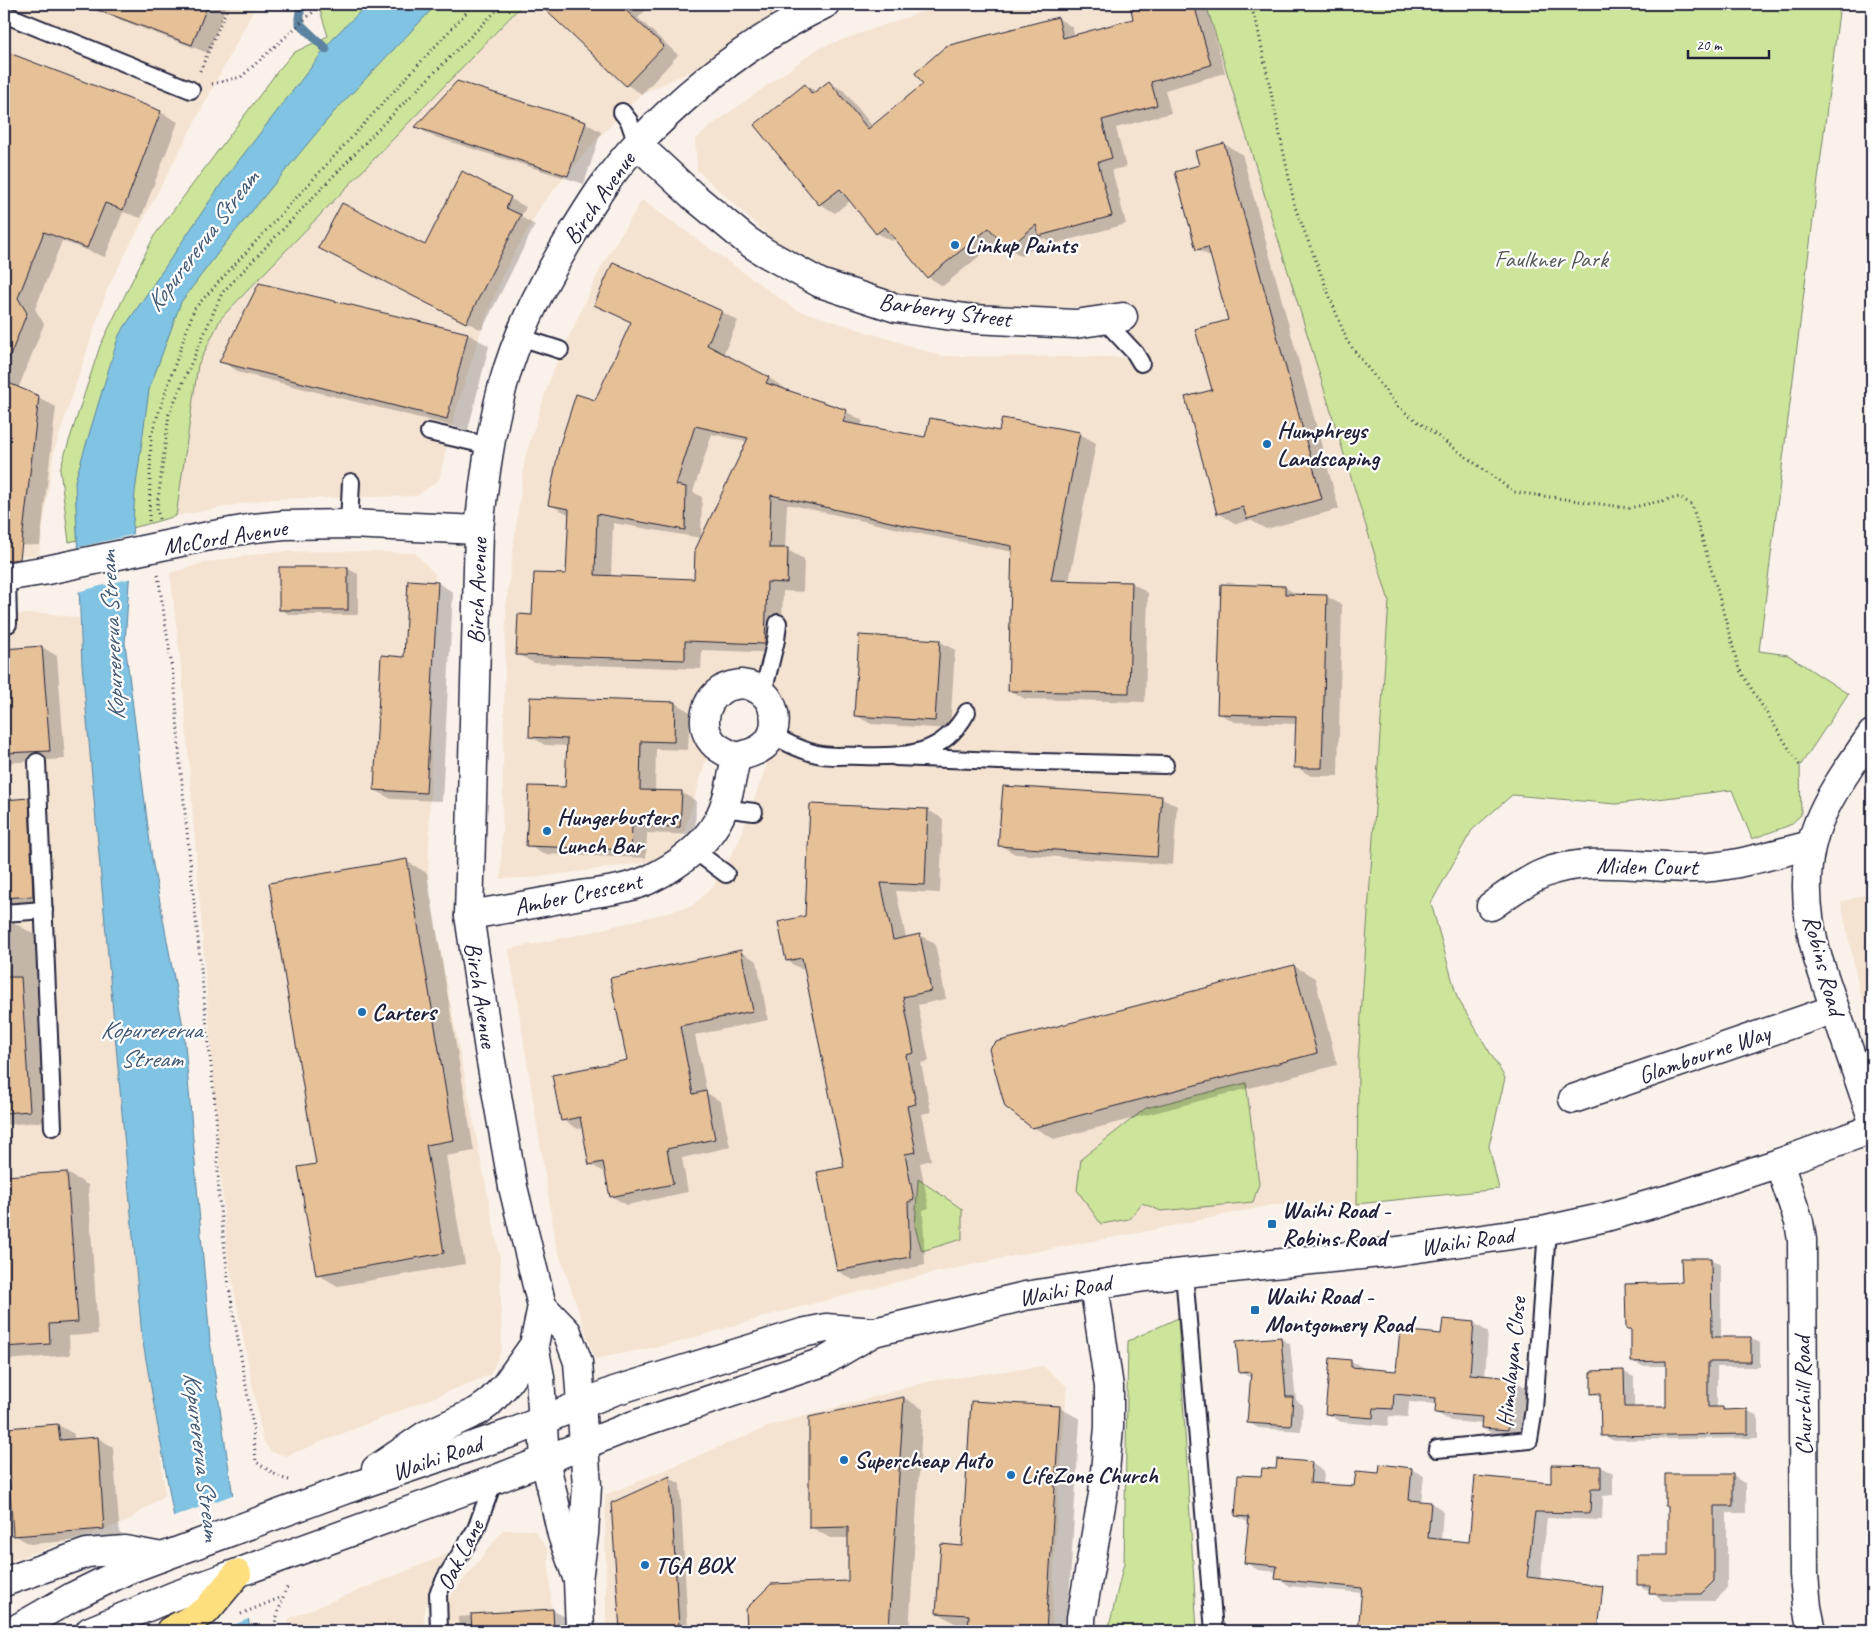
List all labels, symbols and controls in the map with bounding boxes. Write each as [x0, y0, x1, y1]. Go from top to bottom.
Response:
scale bar [1688, 28, 1770, 60]
text: 20 m [1696, 36, 1723, 55]
street label: Birch Avenue [556, 144, 643, 250]
water label: Kopurererua Stream [138, 161, 267, 318]
place label: Linkup Paints [965, 230, 1079, 260]
marker: Linkup Paints [949, 239, 961, 251]
park label: Faulkner Park [1494, 244, 1610, 274]
street label: Barberry Street [877, 286, 1015, 334]
place label: Humphreys Landscaping [1277, 415, 1381, 473]
marker: Humphreys Landscaping [1261, 438, 1273, 450]
street label: McCord Avenue [161, 512, 291, 562]
street label: Birch Avenue [460, 535, 494, 645]
water label: Kopurererua Stream [91, 548, 132, 721]
place label: Hungerbusters Lunch Bar [557, 802, 680, 860]
marker: Hungerbusters Lunch Bar [541, 825, 553, 837]
street label: Miden Court [1596, 850, 1700, 882]
street label: Amber Crescent [511, 865, 647, 922]
street label: Robins Road [1796, 912, 1853, 1022]
street label: Birch Avenue [458, 940, 504, 1052]
place label: Carters [372, 997, 438, 1027]
marker: Carters [356, 1006, 368, 1018]
water label: Kopurererua Stream [100, 1014, 204, 1075]
street label: Glambourne Way [1634, 1017, 1775, 1090]
place label: Waihi Road - Robins Road [1282, 1195, 1391, 1253]
marker: Waihi Road - Robins Road [1266, 1218, 1278, 1230]
street label: Waihi Road [1419, 1219, 1519, 1262]
street label: Waihi Road [1017, 1267, 1117, 1313]
place label: Waihi Road - Montgomery Road [1265, 1281, 1417, 1339]
street label: Himalayan Close [1489, 1293, 1533, 1428]
marker: Waihi Road - Montgomery Road [1249, 1304, 1261, 1316]
street label: Churchill Road [1787, 1332, 1819, 1456]
water label: Kopurererua Stream [176, 1370, 229, 1545]
street label: Waihi Road [388, 1427, 489, 1487]
place label: Supercheap Auto [854, 1445, 994, 1475]
marker: Supercheap Auto [838, 1454, 850, 1466]
place label: LifeZone Church [1021, 1460, 1159, 1490]
marker: LifeZone Church [1005, 1469, 1017, 1481]
street label: Oak Lane [430, 1513, 491, 1595]
place label: TGA BOX [655, 1550, 737, 1580]
marker: TGA BOX [639, 1559, 651, 1571]

